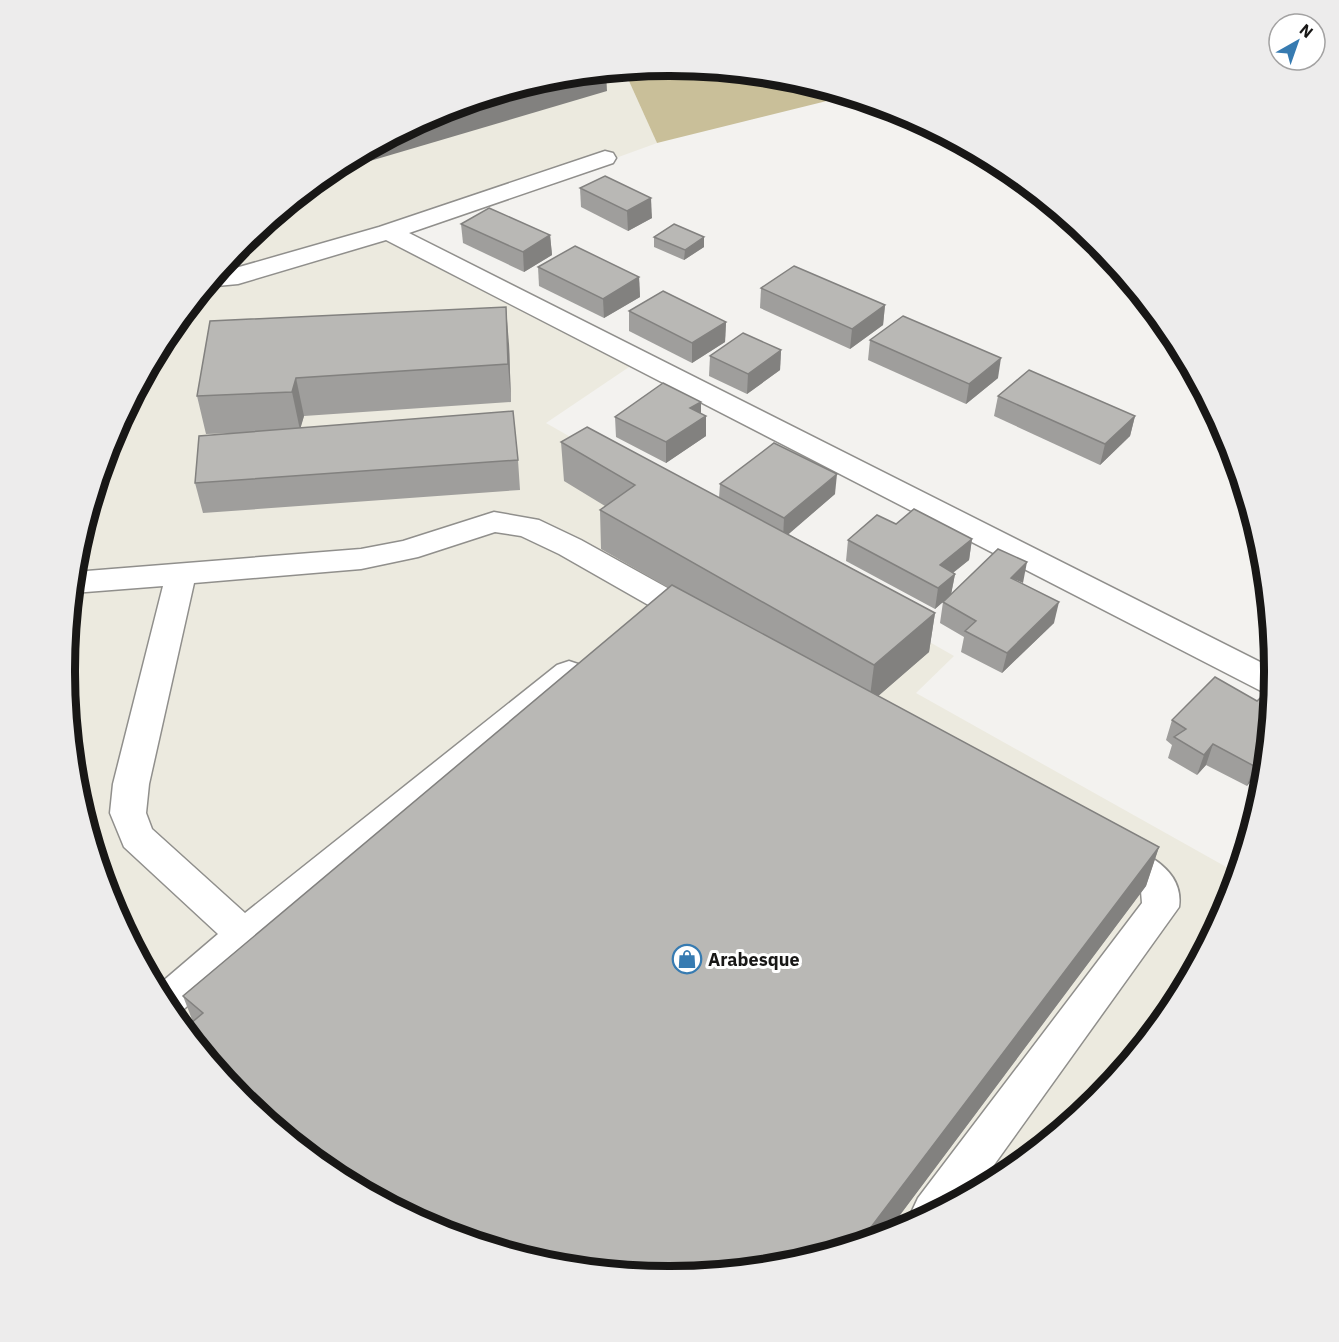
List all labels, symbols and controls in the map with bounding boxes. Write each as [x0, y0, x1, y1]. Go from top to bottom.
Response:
north arrow [1267, 12, 1327, 72]
text: N [1296, 19, 1318, 42]
shop icon: Arabesque [671, 943, 703, 975]
place label: Arabesque [708, 948, 800, 971]

